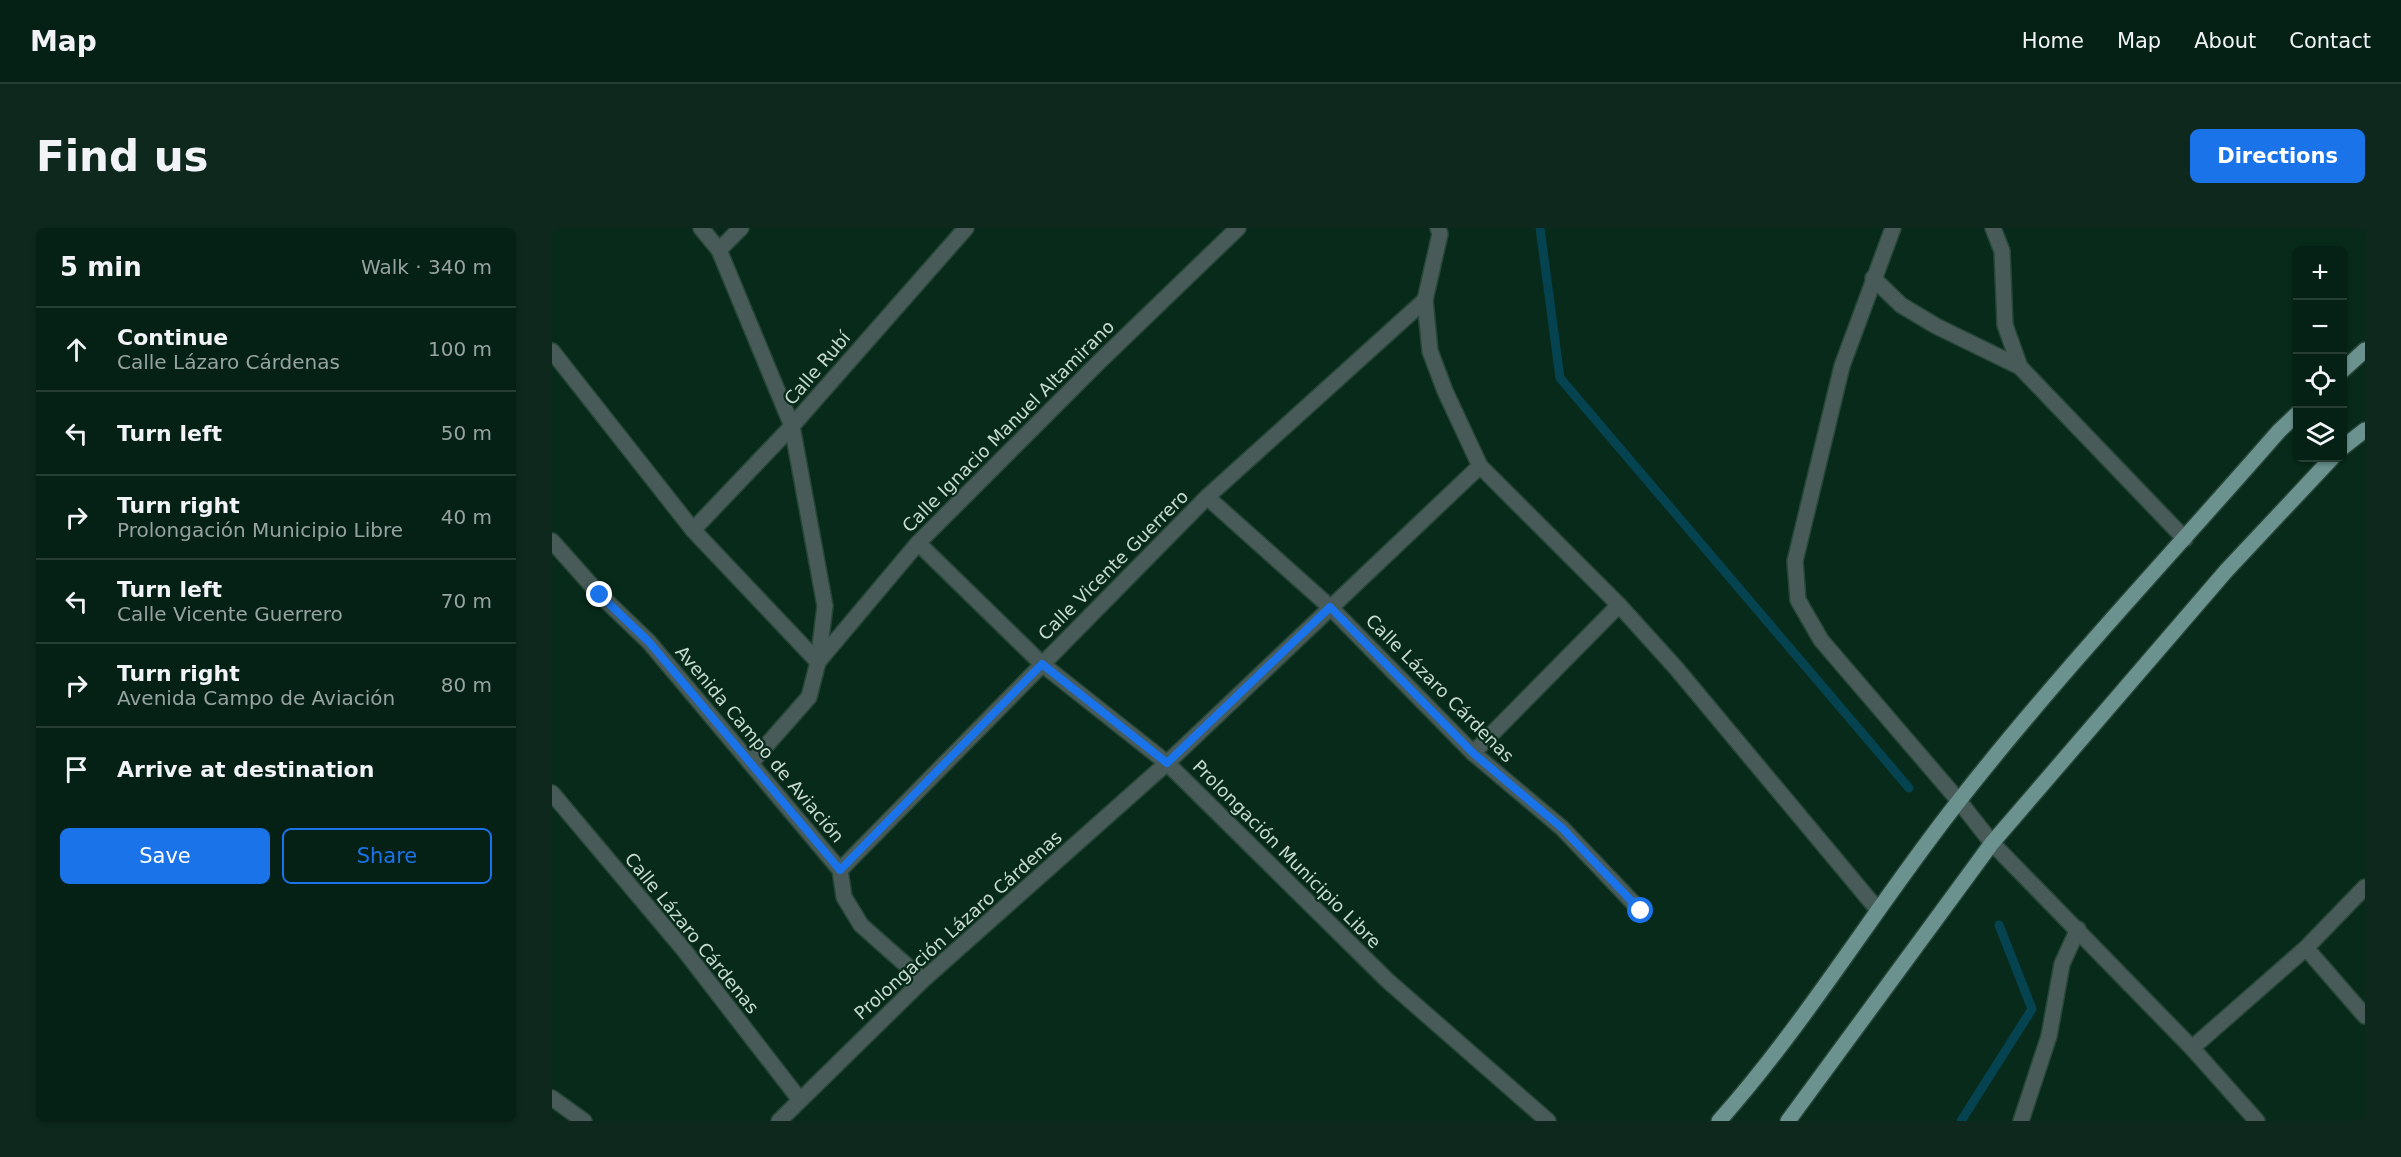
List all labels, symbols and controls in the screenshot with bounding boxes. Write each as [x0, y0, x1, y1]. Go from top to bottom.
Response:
text: Map [30, 25, 97, 58]
text: Home [2022, 29, 2084, 53]
text: Map [2117, 29, 2161, 53]
text: About [2194, 29, 2256, 53]
text: Contact [2289, 29, 2371, 53]
button: Directions [2190, 129, 2365, 183]
text: Find us [36, 132, 209, 181]
map controls [2293, 246, 2347, 462]
button: + [2293, 246, 2347, 300]
text: 5 min [60, 252, 142, 282]
text: Walk · 340 m [361, 255, 492, 279]
button: − [2293, 300, 2347, 354]
street label: Calle Ignacio Manuel Altamirano [898, 316, 1118, 536]
text: Continue [117, 325, 228, 350]
street label: Calle Rubí [780, 326, 855, 409]
icon: ahead [60, 333, 93, 366]
text: 100 m [428, 337, 492, 361]
text: Calle Lázaro Cárdenas [117, 350, 340, 374]
button: locate [2293, 354, 2347, 408]
button: layers [2293, 408, 2347, 462]
icon: left [60, 417, 93, 450]
text: Turn left [117, 421, 222, 446]
text: 50 m [441, 421, 492, 445]
street label: Calle Vicente Guerrero [1034, 486, 1192, 644]
text: Turn right [117, 493, 240, 518]
icon: right [60, 501, 93, 534]
text: 40 m [441, 505, 492, 529]
text: Prolongación Municipio Libre [117, 518, 403, 542]
text: Turn left [117, 577, 222, 602]
route end [586, 581, 612, 607]
icon: left [60, 585, 93, 618]
text: 70 m [441, 589, 492, 613]
text: Calle Vicente Guerrero [117, 602, 343, 626]
street label: Calle Lázaro Cárdenas [1362, 610, 1518, 766]
street label: Avenida Campo de Aviación [671, 641, 849, 847]
text: Turn right [117, 661, 240, 686]
icon: right [60, 669, 93, 702]
text: 80 m [441, 673, 492, 697]
text: Avenida Campo de Aviación [117, 686, 395, 710]
icon: arrive [60, 753, 93, 786]
street label: Prolongación Municipio Libre [1189, 756, 1385, 952]
text: Arrive at destination [117, 757, 374, 782]
street label: Prolongación Lázaro Cárdenas [850, 826, 1066, 1024]
button: Save [60, 828, 270, 884]
button: Share [282, 828, 492, 884]
street label: Calle Lázaro Cárdenas [621, 848, 763, 1018]
route start [1627, 897, 1653, 923]

